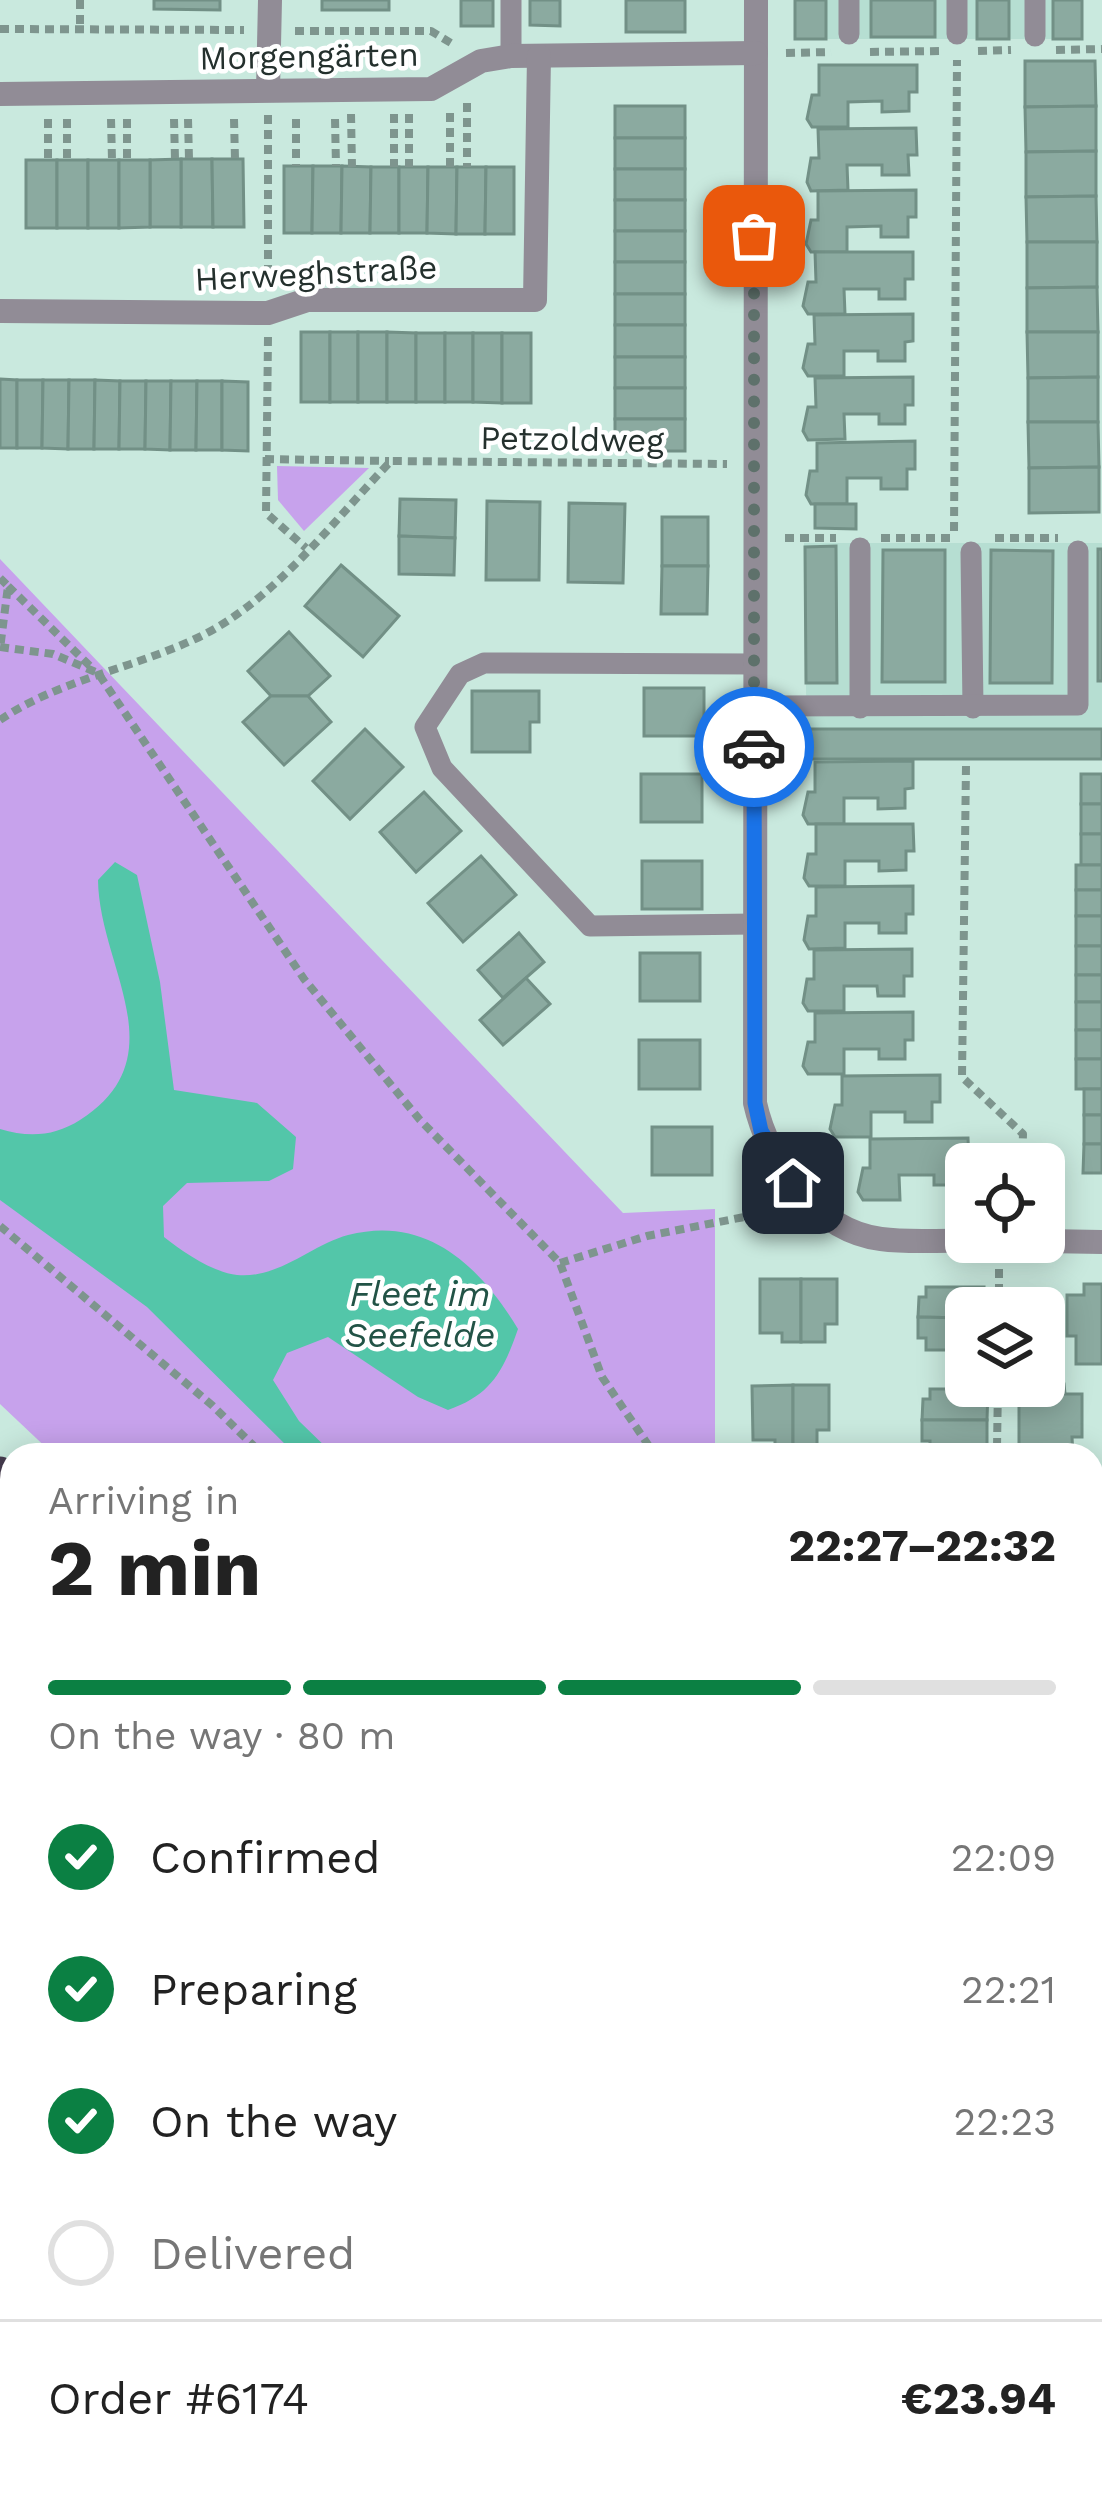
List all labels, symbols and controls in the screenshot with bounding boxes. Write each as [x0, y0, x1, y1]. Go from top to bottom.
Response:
street label: Morgengärten [199, 35, 419, 77]
pin [703, 185, 805, 287]
icon: bag [721, 203, 787, 269]
street label: Herweghstraße [194, 247, 438, 299]
street label: Petzoldweg [480, 418, 665, 460]
courier [694, 687, 814, 807]
icon: car [721, 714, 787, 780]
pin [742, 1132, 844, 1234]
map controls [945, 1143, 1065, 1407]
button: locate [945, 1143, 1065, 1263]
icon: home [760, 1150, 826, 1216]
water label: Fleet im Seefelde [344, 1273, 496, 1356]
button: layers [945, 1287, 1065, 1407]
text: Arriving in [48, 1478, 239, 1523]
text: 22:27–22:32 [788, 1519, 1056, 1572]
text: 2 min [48, 1522, 261, 1614]
text: On the way · 80 m [48, 1713, 396, 1758]
icon: check [48, 1824, 114, 1890]
text: Confirmed [150, 1831, 381, 1884]
text: 22:09 [951, 1835, 1056, 1880]
icon: check [48, 1956, 114, 2022]
text: Preparing [150, 1963, 357, 2016]
text: 22:21 [961, 1967, 1056, 2012]
icon: check [48, 2088, 114, 2154]
text: On the way [150, 2095, 397, 2148]
text: 22:23 [954, 2099, 1056, 2144]
text: Delivered [150, 2227, 355, 2280]
text: Order #6174 [48, 2372, 309, 2425]
text: €23.94 [901, 2372, 1056, 2425]

